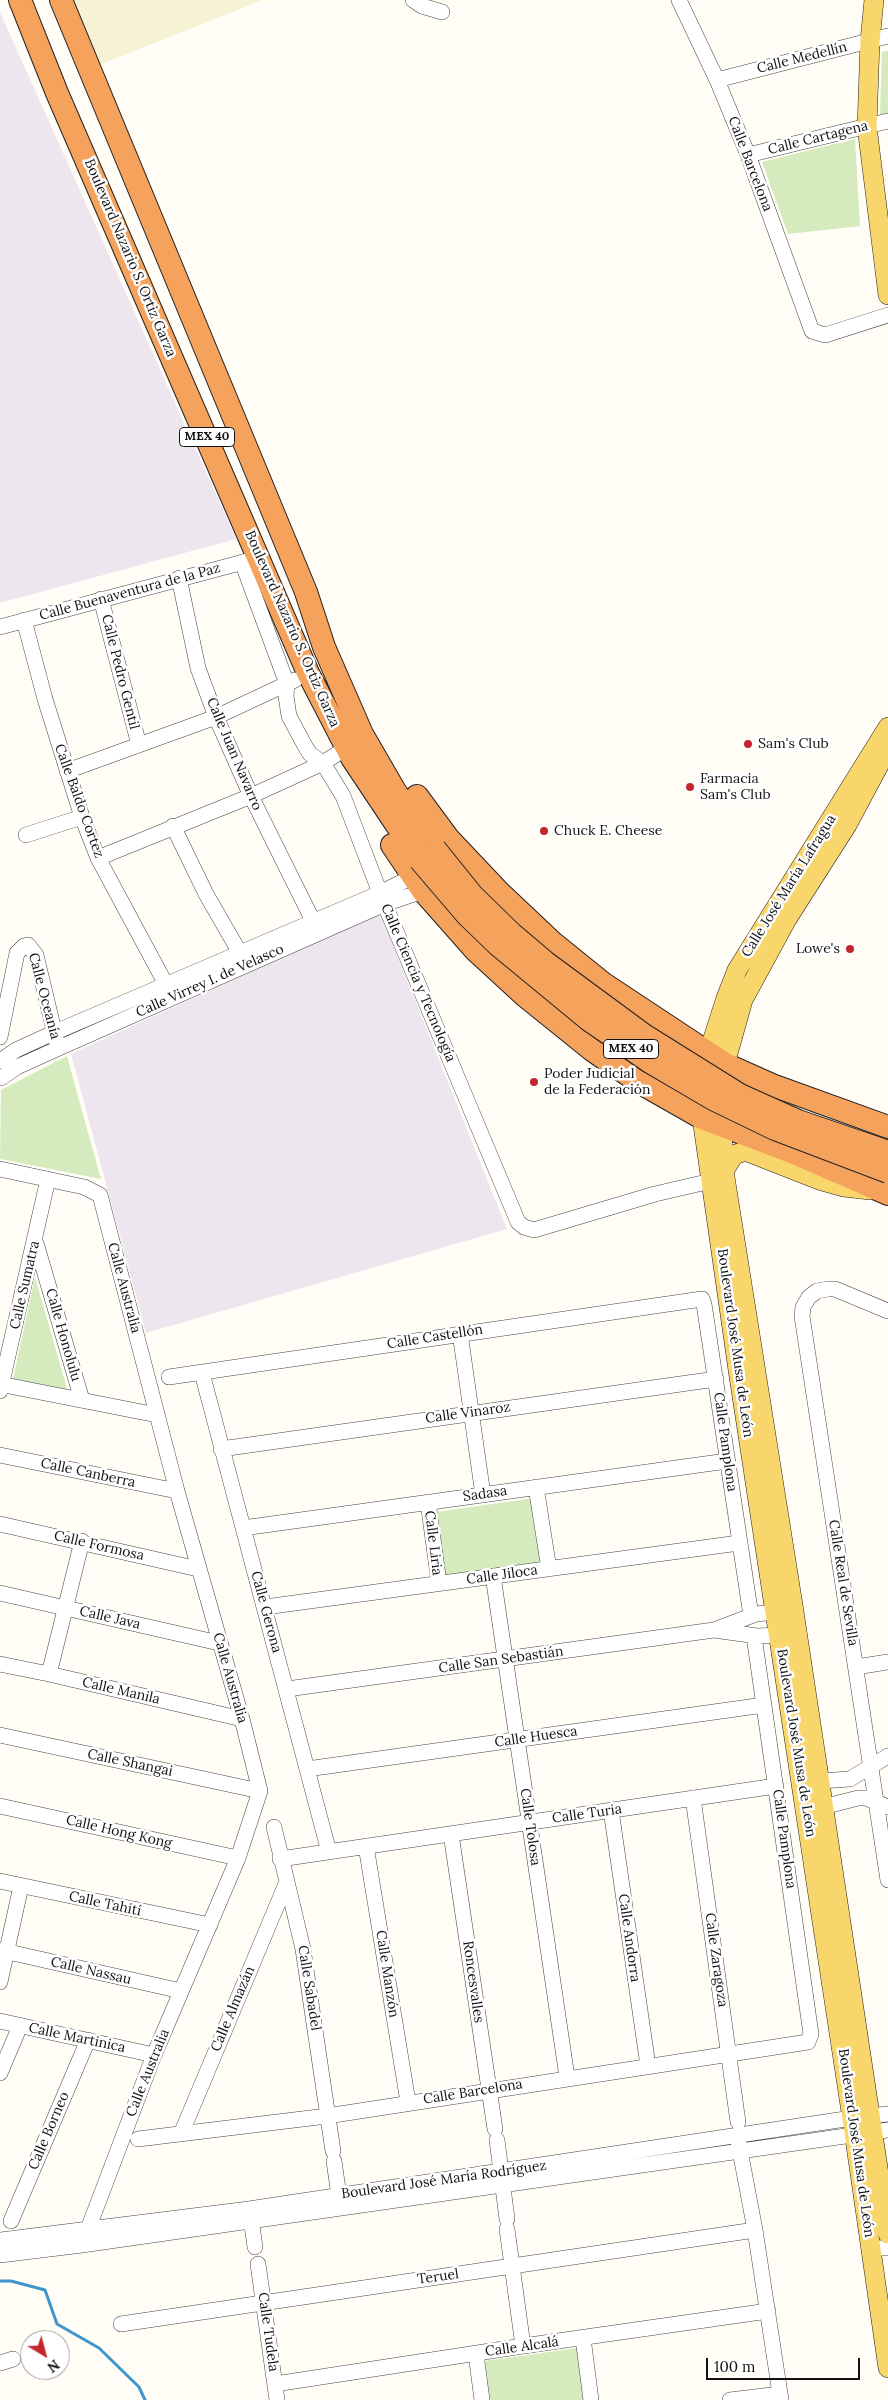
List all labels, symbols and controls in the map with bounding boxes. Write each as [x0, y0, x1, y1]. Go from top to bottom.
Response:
street label: Calle Medellín [755, 39, 849, 77]
street label: Calle Barcelona [724, 114, 776, 214]
street label: Calle Cartagena [766, 117, 870, 159]
street label: Boulevard Nazario S. Ortiz Garza [81, 156, 179, 360]
road number: MEX 40 [180, 428, 234, 447]
street label: Boulevard Nazario S. Ortiz Garza [241, 528, 343, 730]
street label: Calle Buenaventura de la Paz [38, 560, 222, 624]
street label: Calle Pedro Gentil [98, 613, 142, 731]
street label: Calle Juan Navarro [203, 695, 265, 813]
place label: Sam's Club [758, 736, 829, 752]
marker: Sam's Club [742, 738, 754, 750]
street label: Calle Baldo Cortez [51, 742, 107, 860]
place label: Farmacia Sam's Club [700, 771, 771, 804]
marker: Farmacia Sam's Club [684, 781, 696, 793]
street label: Calle José María Lafragua [738, 812, 840, 960]
place label: Chuck E. Cheese [554, 823, 662, 839]
marker: Chuck E. Cheese [538, 825, 550, 837]
street label: Calle Ciencia y Tecnología [377, 901, 459, 1065]
street label: Calle Virrey I. de Velasco [133, 941, 287, 1021]
place label: Lowe's [796, 941, 840, 957]
marker: Lowe's [844, 943, 856, 955]
street label: Calle Oceanía [24, 951, 64, 1041]
road number: MEX 40 [604, 1040, 658, 1058]
place label: Poder Judicial de la Federación [544, 1066, 651, 1098]
marker: Poder Judicial de la Federación [528, 1076, 540, 1088]
street label: Calle Sumatra [7, 1239, 43, 1331]
street label: Calle Australia [104, 1241, 144, 1335]
street label: Boulevard José Musa de León [713, 1248, 757, 1438]
street label: Calle Honolulu [42, 1287, 84, 1383]
street label: Calle Castellón [386, 1321, 484, 1353]
street label: Calle Pamplona [710, 1391, 740, 1493]
street label: Calle Vinaroz [424, 1399, 512, 1427]
street label: Calle Canberra [39, 1455, 137, 1491]
street label: Sadasa [462, 1483, 508, 1505]
street label: Calle Liria [421, 1510, 445, 1576]
street label: Calle Real de Sevilla [825, 1519, 861, 1647]
street label: Calle Formosa [52, 1527, 146, 1565]
street label: Calle Jiloca [465, 1562, 539, 1588]
street label: Calle Gerona [247, 1569, 285, 1655]
street label: Calle Java [78, 1603, 142, 1633]
street label: Calle Australia [209, 1631, 251, 1725]
street label: Calle San Sebastián [438, 1643, 564, 1677]
street label: Boulevard José Musa de León [773, 1648, 819, 1838]
street label: Calle Manila [80, 1674, 162, 1708]
street label: Calle Huesca [493, 1723, 579, 1751]
street label: Calle Shangai [86, 1746, 174, 1780]
street label: Calle Tolosa [516, 1787, 544, 1867]
street label: Calle Pamplona [769, 1788, 799, 1890]
street label: Calle Turia [551, 1801, 623, 1827]
street label: Calle Hong Kong [64, 1812, 174, 1852]
street label: Calle Tahití [67, 1888, 143, 1920]
street label: Calle Andorra [614, 1893, 644, 1983]
street label: Calle Zaragoza [701, 1912, 731, 2008]
street label: Calle Manzón [372, 1929, 402, 2019]
street label: Roncesvalles [459, 1940, 487, 2024]
street label: Calle Sabadel [294, 1944, 324, 2032]
street label: Calle Nassau [49, 1954, 133, 1988]
street label: Calle Almazán [207, 1964, 259, 2054]
street label: Calle Martinica [27, 2020, 127, 2056]
street label: Calle Australia [123, 2027, 173, 2119]
street label: Boulevard José Musa de León [834, 2048, 878, 2238]
street label: Calle Barcelona [422, 2076, 524, 2108]
street label: Calle Borneo [25, 2089, 73, 2173]
street label: Boulevard José María Rodríguez [340, 2157, 548, 2203]
street label: Teruel [416, 2266, 460, 2288]
street label: Calle Tudela [254, 2291, 282, 2373]
north arrow [20, 2330, 70, 2380]
street label: Calle Alcalá [484, 2334, 560, 2360]
scale bar [708, 2348, 862, 2380]
text: N [44, 2356, 63, 2377]
text: 100 m [714, 2357, 755, 2376]

